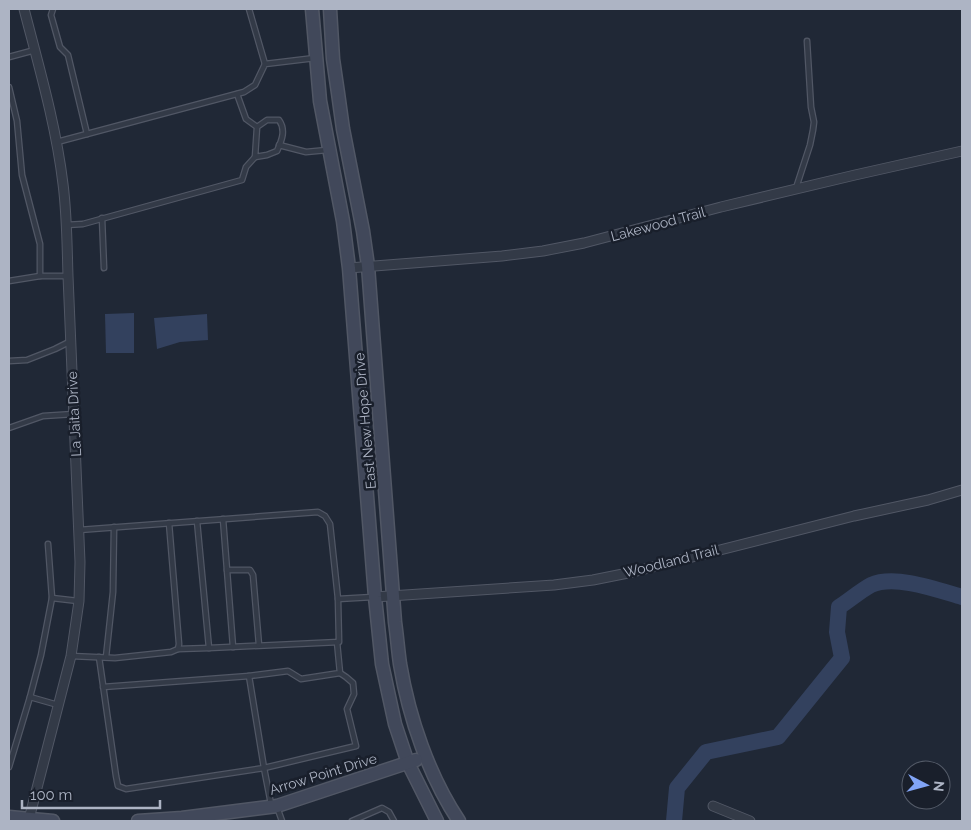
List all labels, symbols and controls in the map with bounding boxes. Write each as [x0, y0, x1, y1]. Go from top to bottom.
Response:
street label: Lakewood Trail [609, 204, 707, 244]
street label: East New Hope Drive [351, 352, 379, 490]
street label: La Jaita Drive [64, 371, 84, 457]
street label: Woodland Trail [622, 541, 720, 581]
street label: Arrow Point Drive [267, 750, 379, 798]
north arrow [901, 760, 951, 810]
scale bar [22, 778, 160, 810]
text: N [930, 780, 947, 793]
text: 100 m [30, 786, 72, 804]

